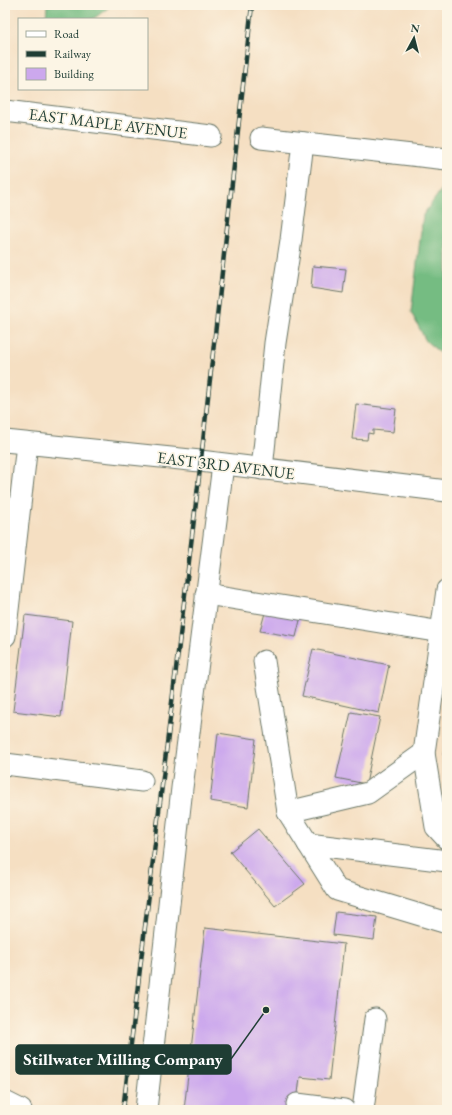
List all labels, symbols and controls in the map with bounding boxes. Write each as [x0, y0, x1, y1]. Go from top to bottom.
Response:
legend [18, 18, 148, 90]
north arrow [394, 18, 434, 58]
text: N [410, 21, 421, 36]
text: Road [54, 26, 80, 42]
text: Railway [54, 46, 92, 62]
text: Building [54, 66, 95, 82]
street label: EAST MAPLE AVENUE [28, 103, 188, 144]
street label: EAST 3RD AVENUE [156, 447, 296, 484]
callout: Stillwater Milling Company [16, 1045, 231, 1074]
text: Stillwater Milling Company [23, 1048, 224, 1070]

